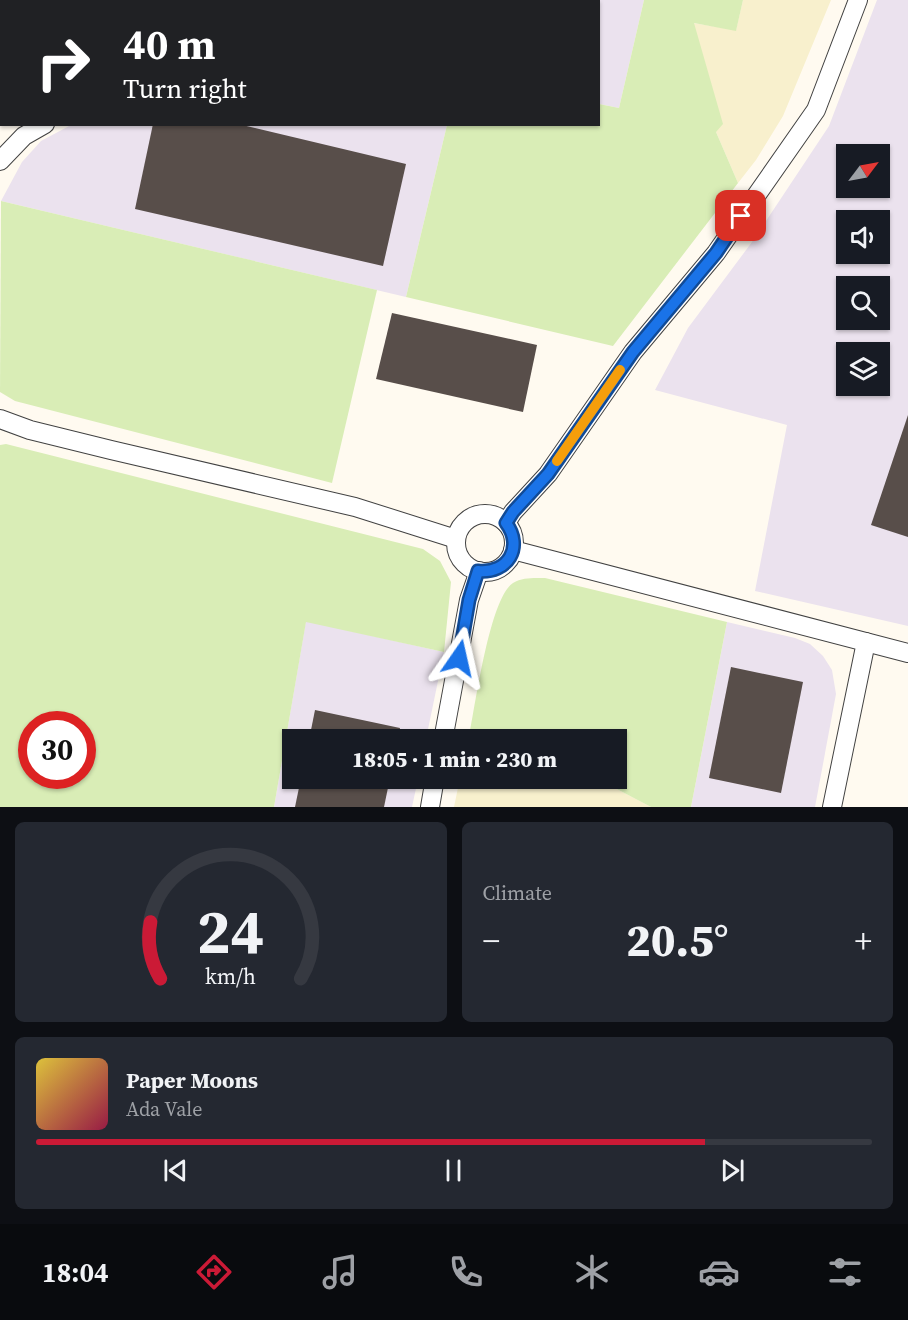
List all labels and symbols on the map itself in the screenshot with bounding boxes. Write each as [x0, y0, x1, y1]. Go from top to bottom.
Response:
north arrow [836, 144, 890, 198]
pin [715, 190, 766, 241]
position arrow [427, 626, 491, 690]
speed limit sign: 30 [18, 711, 96, 789]

